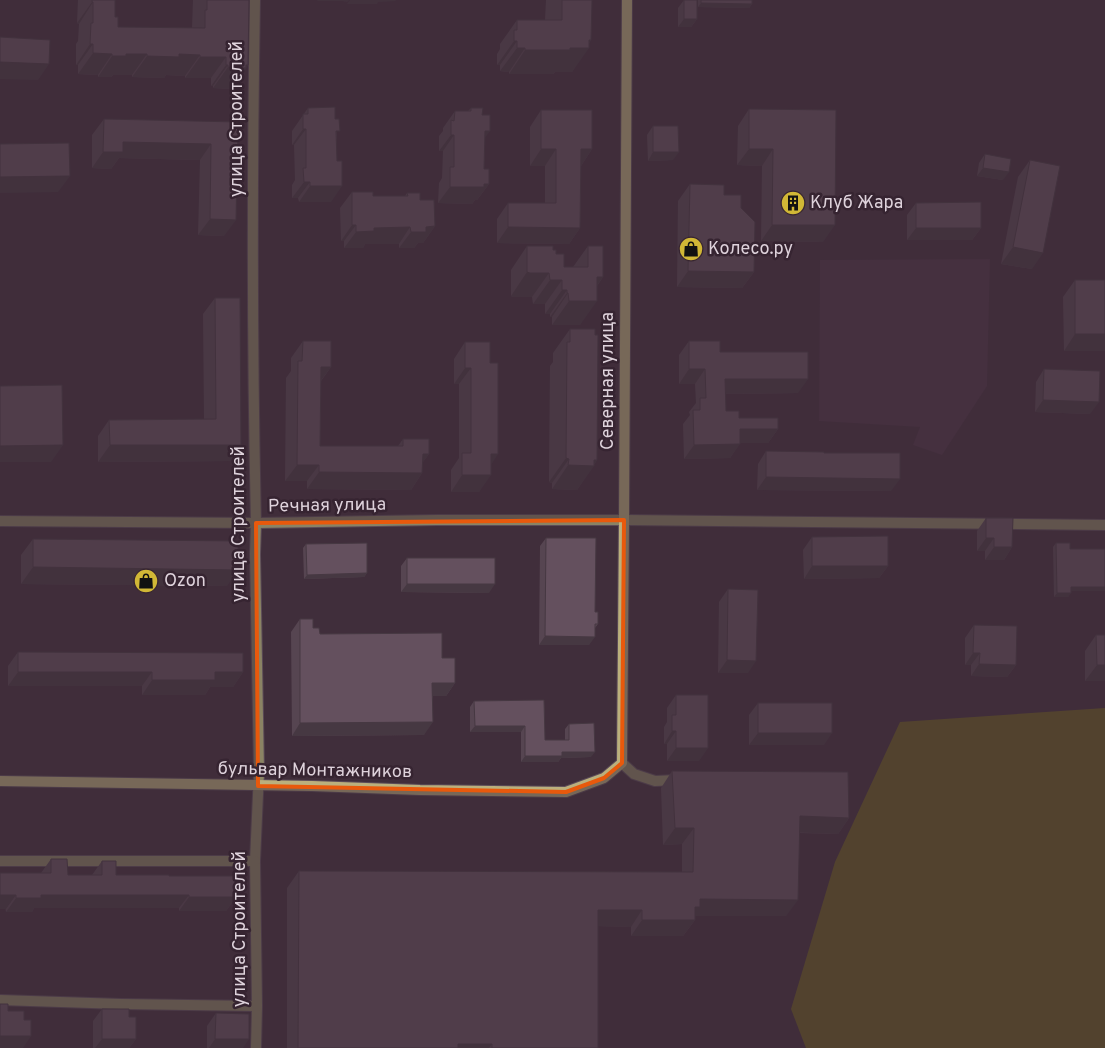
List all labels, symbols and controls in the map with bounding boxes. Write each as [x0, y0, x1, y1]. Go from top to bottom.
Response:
street label: улица Строителей [226, 41, 249, 197]
building icon: Клуб Жара [780, 190, 806, 216]
place label: Клуб Жара [810, 192, 903, 215]
shop icon: Колесо.ру [678, 236, 704, 262]
place label: Колесо.ру [708, 238, 793, 261]
street label: Северная улица [597, 312, 620, 450]
street label: улица Строителей [228, 446, 251, 602]
street label: Речная улица [268, 493, 386, 519]
shop icon: Ozon [133, 568, 159, 594]
place label: Ozon [164, 570, 206, 593]
street label: бульвар Монтажников [218, 758, 412, 784]
street label: улица Строителей [229, 851, 252, 1007]

